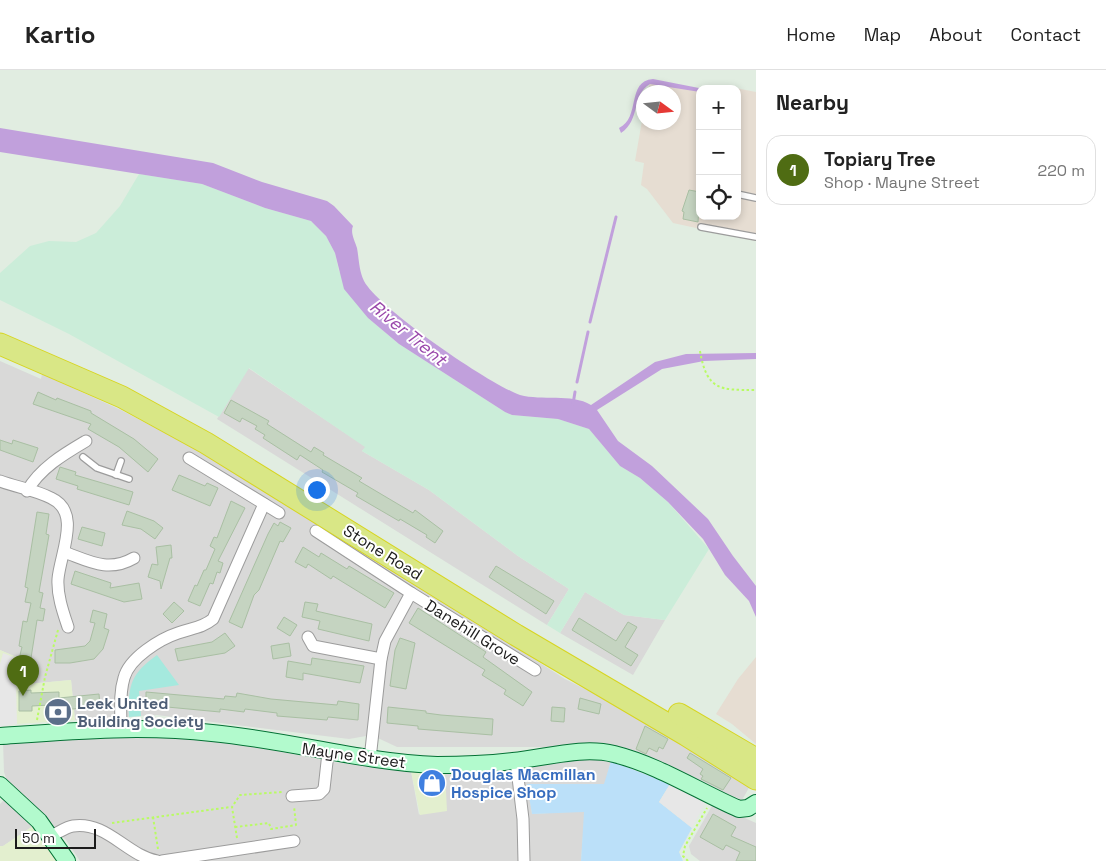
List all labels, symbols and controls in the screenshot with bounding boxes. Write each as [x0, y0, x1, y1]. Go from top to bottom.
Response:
text: Kartio [25, 19, 95, 50]
text: Home [787, 23, 836, 46]
text: Map [864, 23, 901, 46]
text: About [929, 23, 983, 46]
text: Contact [1011, 23, 1081, 46]
north arrow [636, 85, 681, 130]
map controls [696, 85, 741, 220]
button: + [696, 85, 741, 130]
text: Nearby [776, 89, 849, 116]
button: − [696, 130, 741, 175]
text: Topiary Tree [824, 147, 936, 172]
text: 1 [789, 160, 797, 181]
text: 220 m [1038, 160, 1085, 181]
text: Shop · Mayne Street [824, 172, 980, 193]
button: locate [696, 175, 741, 220]
water label: River Trent [365, 295, 453, 372]
your location [304, 477, 330, 503]
street label: Stone Road [339, 520, 426, 585]
street label: Danehill Grove [421, 595, 524, 670]
pin: 1 [7, 655, 39, 696]
place label: Leek United Building Society [77, 693, 204, 732]
bank icon: Leek United Building Society [43, 697, 73, 727]
street label: Mayne Street [301, 738, 407, 773]
place label: Douglas Macmillan Hospice Shop [451, 764, 596, 803]
shop icon: Douglas Macmillan Hospice Shop [417, 768, 447, 798]
scale bar [15, 826, 96, 849]
text: 50 m [22, 829, 55, 847]

